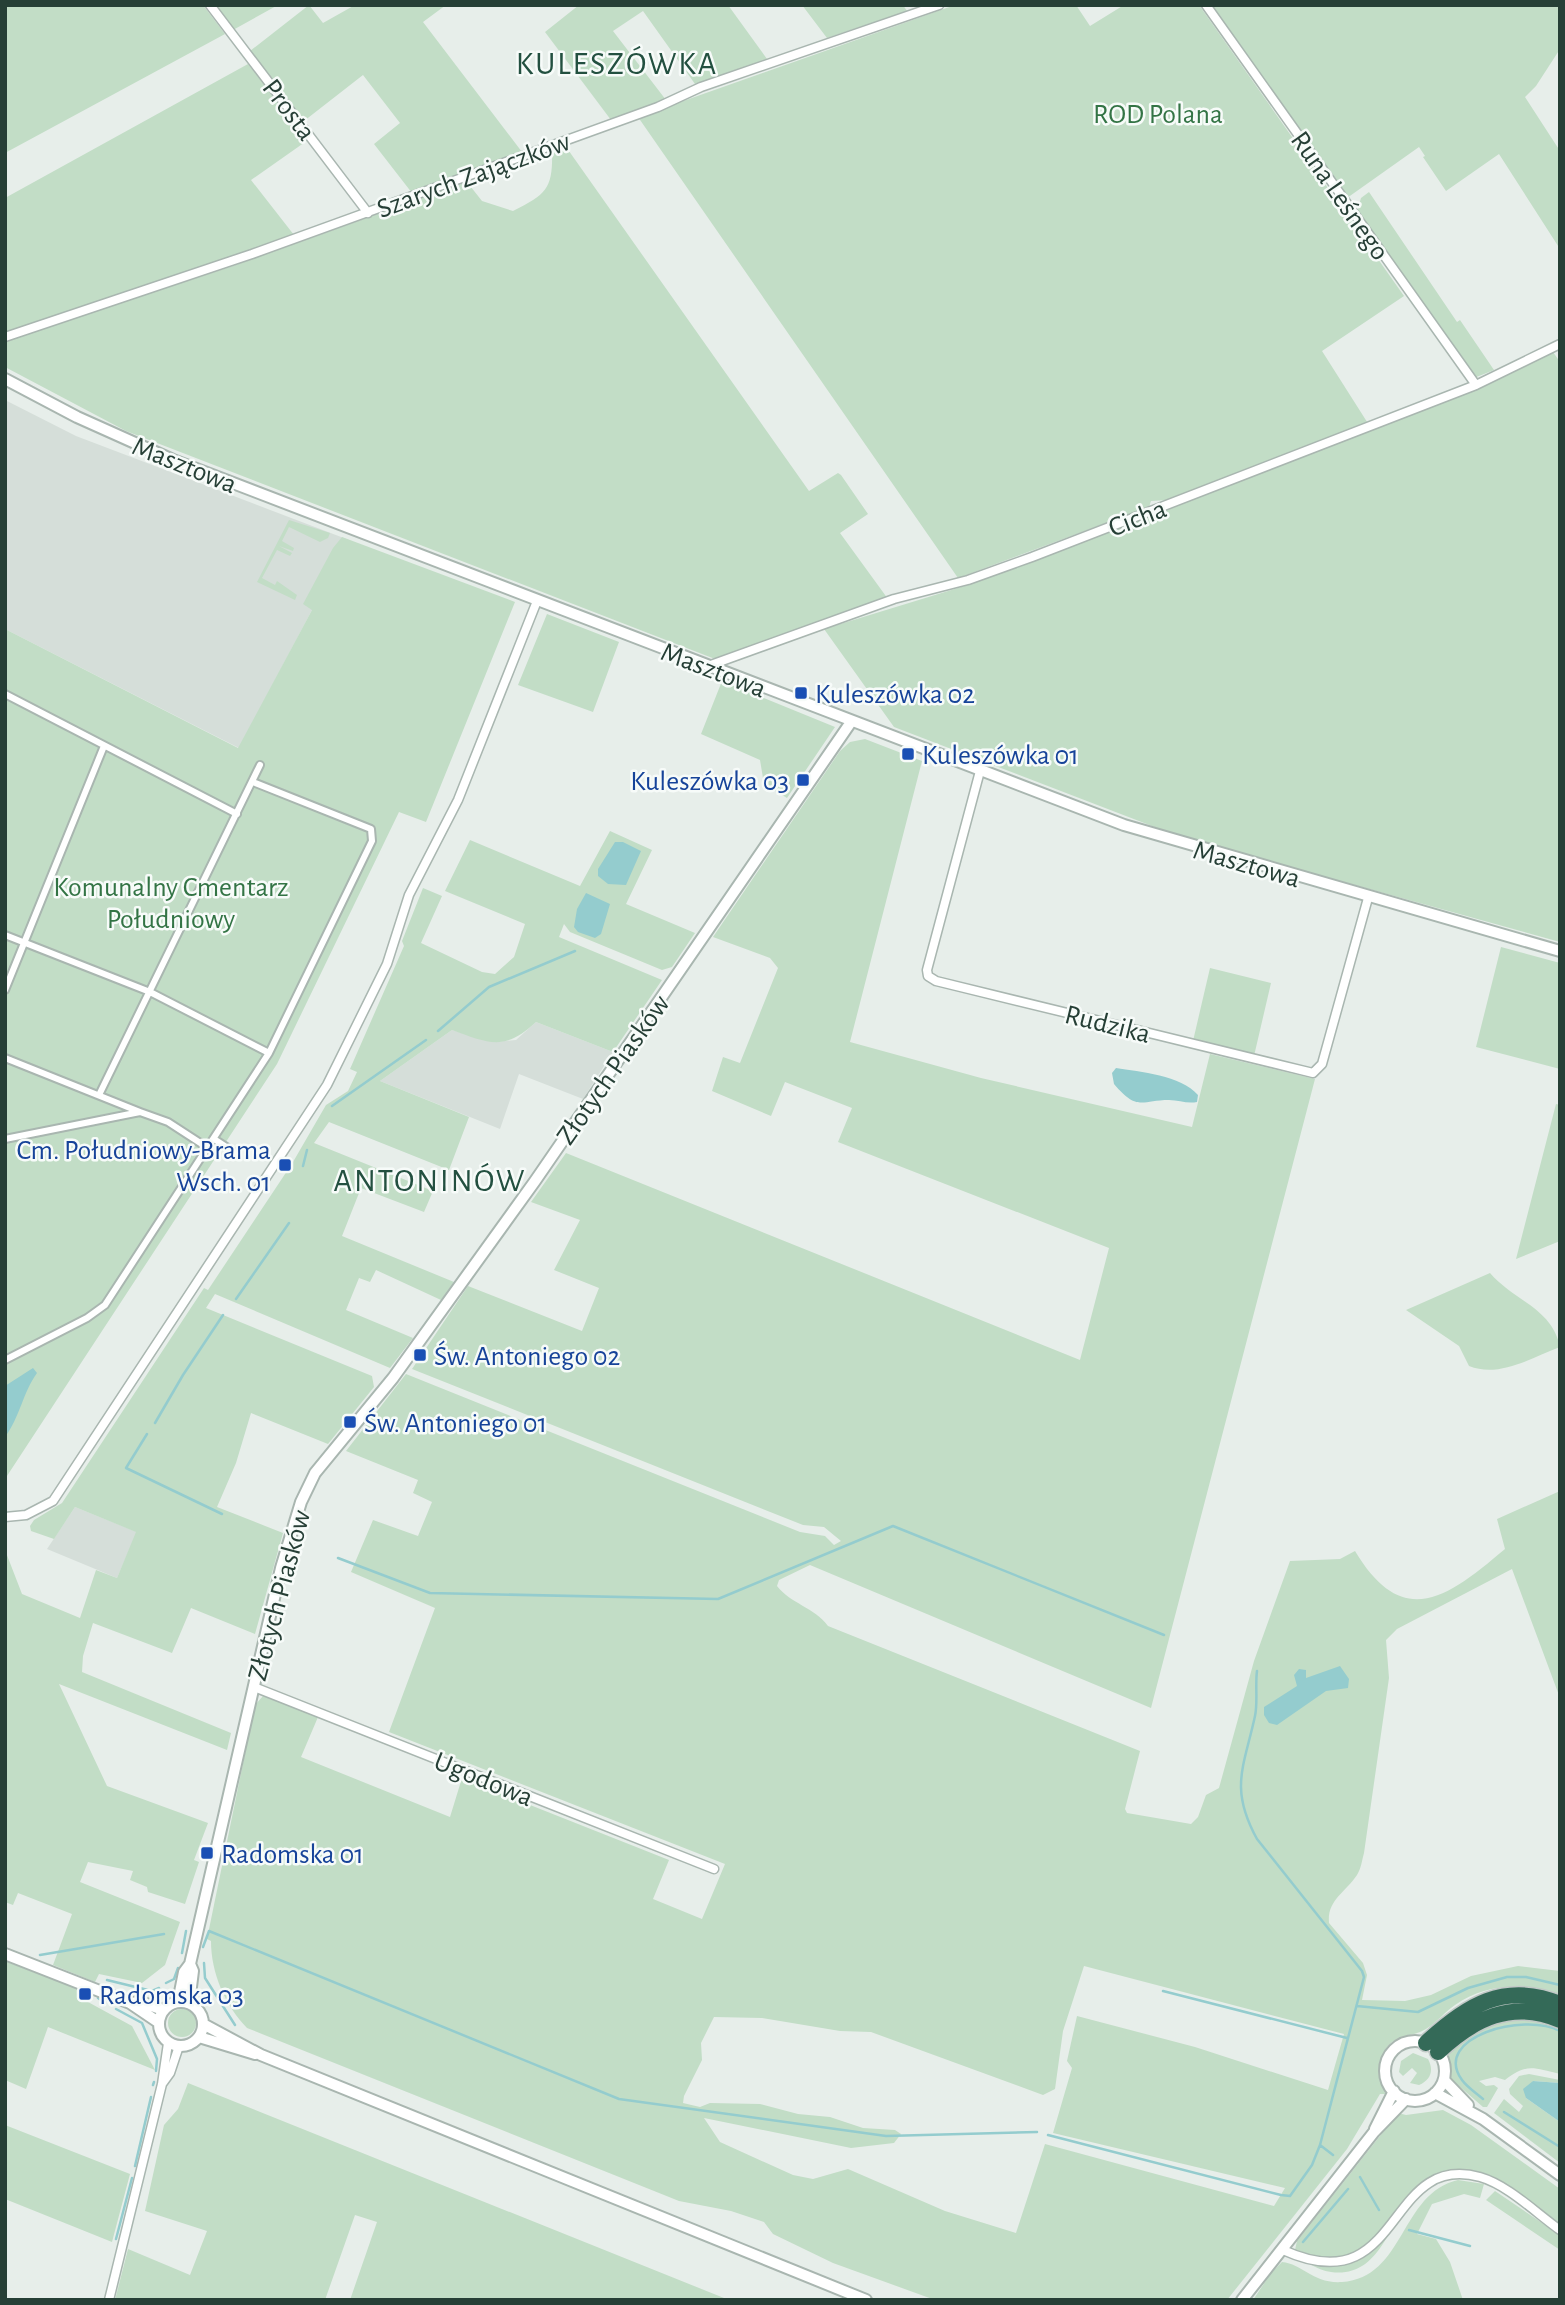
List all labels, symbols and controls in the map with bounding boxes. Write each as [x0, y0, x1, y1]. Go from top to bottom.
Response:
district label: KULESZÓWKA [516, 46, 718, 80]
street label: Prosta [256, 74, 320, 146]
park label: ROD Polana [1093, 101, 1223, 129]
street label: Runa Leśnego [1285, 127, 1394, 266]
street label: Szarych Zajączków [373, 128, 574, 224]
street label: Masztowa [128, 432, 241, 499]
street label: Cicha [1105, 495, 1171, 543]
street label: Masztowa [657, 638, 770, 704]
place label: Kuleszówka 02 [815, 681, 975, 709]
marker: Kuleszówka 02 [793, 685, 809, 701]
place label: Kuleszówka 01 [922, 742, 1079, 770]
marker: Kuleszówka 01 [900, 746, 916, 762]
place label: Kuleszówka 03 [630, 768, 789, 796]
marker: Kuleszówka 03 [795, 772, 811, 788]
street label: Masztowa [1190, 836, 1303, 894]
park label: Komunalny Cmentarz Południowy [53, 874, 289, 934]
street label: Złotych Piasków [552, 990, 675, 1150]
street label: Rudzika [1062, 1001, 1153, 1049]
place label: Cm. Południowy-Brama Wsch. 01 [17, 1137, 271, 1197]
marker: Cm. Południowy-Brama Wsch. 01 [277, 1157, 293, 1173]
district label: ANTONINÓW [334, 1163, 526, 1197]
place label: Św. Antoniego 02 [434, 1340, 620, 1371]
marker: Św. Antoniego 02 [412, 1347, 428, 1363]
place label: Św. Antoniego 01 [364, 1407, 547, 1438]
marker: Św. Antoniego 01 [342, 1414, 358, 1430]
street label: Złotych Piasków [244, 1507, 316, 1684]
street label: Ugodowa [430, 1747, 537, 1812]
place label: Radomska 01 [221, 1841, 364, 1869]
marker: Radomska 01 [199, 1845, 215, 1861]
place label: Radomska 03 [99, 1982, 244, 2010]
marker: Radomska 03 [77, 1986, 93, 2002]

